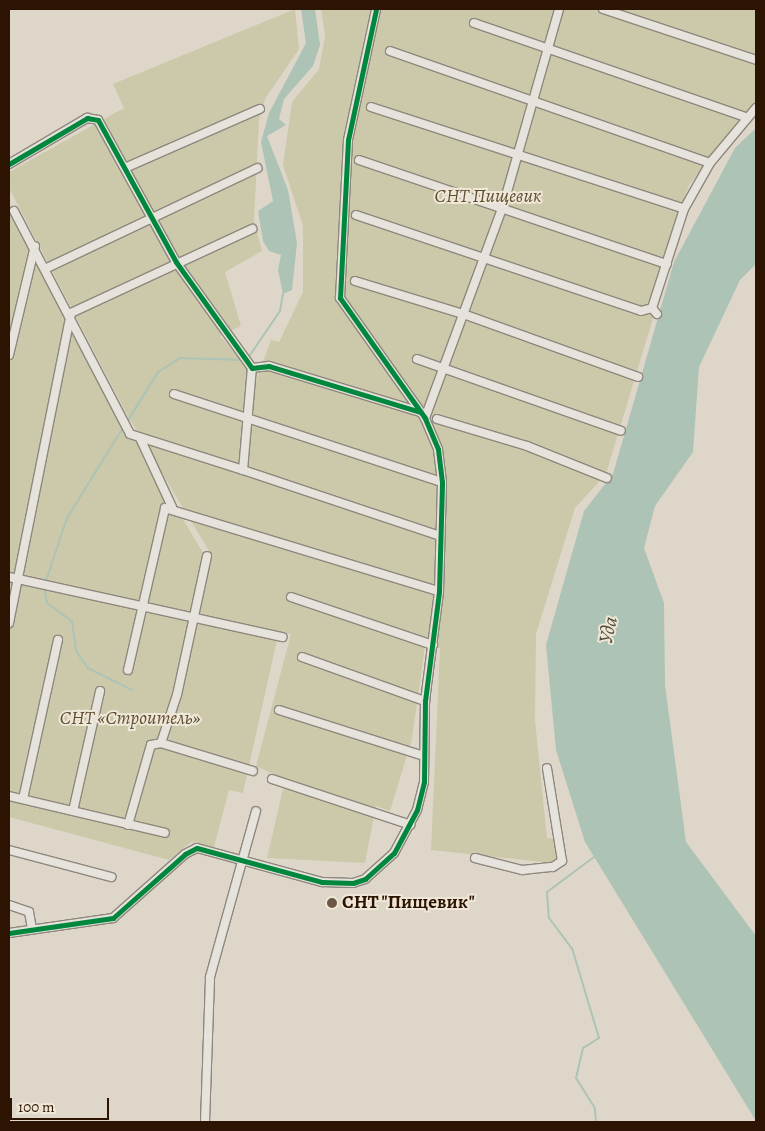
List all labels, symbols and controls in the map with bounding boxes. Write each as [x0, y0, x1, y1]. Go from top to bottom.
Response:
park label: СНТ Пищевик [435, 186, 541, 208]
water label: Уда [593, 614, 623, 646]
park label: СНТ «Строитель» [60, 708, 200, 730]
place label: СНТ "Пищевик" [342, 892, 475, 914]
marker: СНТ "Пищевик" [326, 897, 338, 909]
scale bar [12, 1088, 111, 1120]
text: 100 m [18, 1097, 55, 1117]

